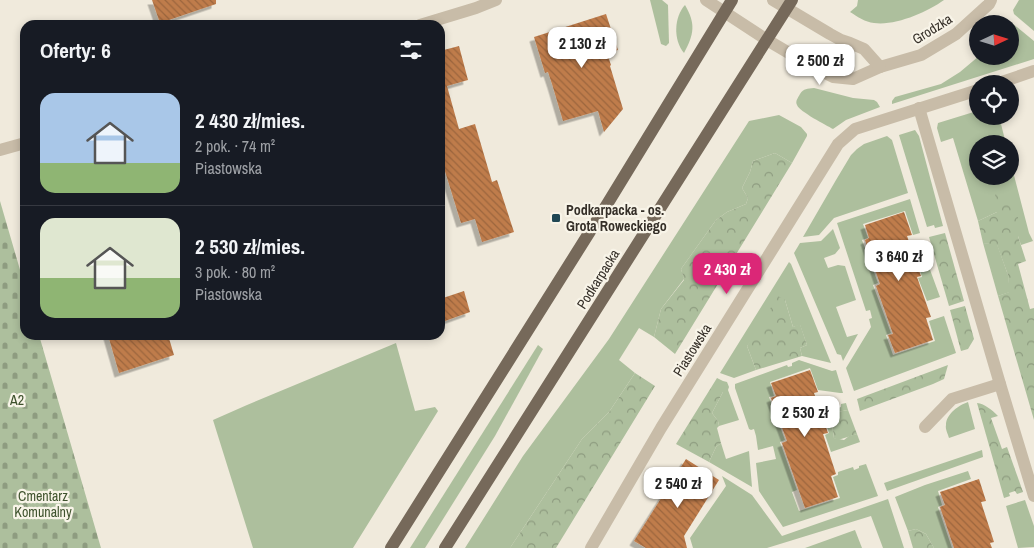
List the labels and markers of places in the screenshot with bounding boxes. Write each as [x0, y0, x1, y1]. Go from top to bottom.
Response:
pin: 2 130 zł [530, 27, 634, 69]
pin: 2 500 zł [768, 44, 872, 86]
place label: Podkarpacka - os. Grota Roweckiego [566, 201, 667, 235]
marker: Podkarpacka - os. Grota Roweckiego [550, 212, 562, 224]
pin: 3 640 zł [847, 240, 951, 282]
pin: 2 430 zł [675, 252, 779, 295]
pin: 2 530 zł [753, 396, 857, 438]
pin: 2 540 zł [626, 466, 730, 509]

